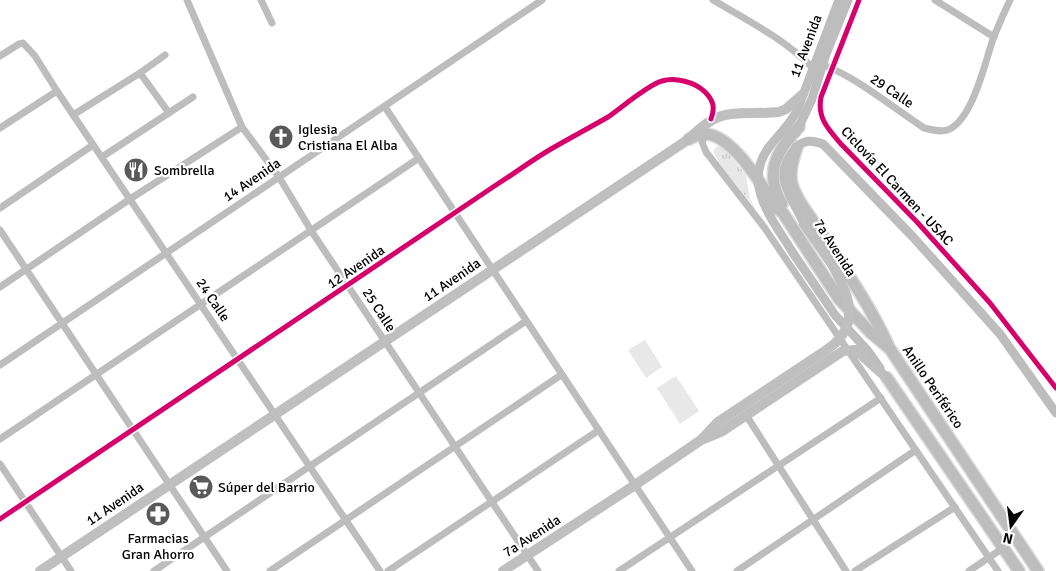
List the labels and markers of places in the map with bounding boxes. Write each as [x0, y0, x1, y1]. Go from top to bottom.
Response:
place label: Iglesia Cristiana El Alba [298, 121, 398, 154]
church icon: Iglesia Cristiana El Alba [268, 124, 294, 150]
restaurant icon: Sombrella [123, 157, 149, 183]
place label: Sombrella [154, 162, 215, 179]
supermarket icon: Súper del Barrio [188, 474, 214, 500]
place label: Súper del Barrio [218, 479, 315, 496]
pharmacy icon: Farmacias Gran Ahorro [145, 501, 171, 527]
place label: Farmacias Gran Ahorro [122, 530, 194, 563]

